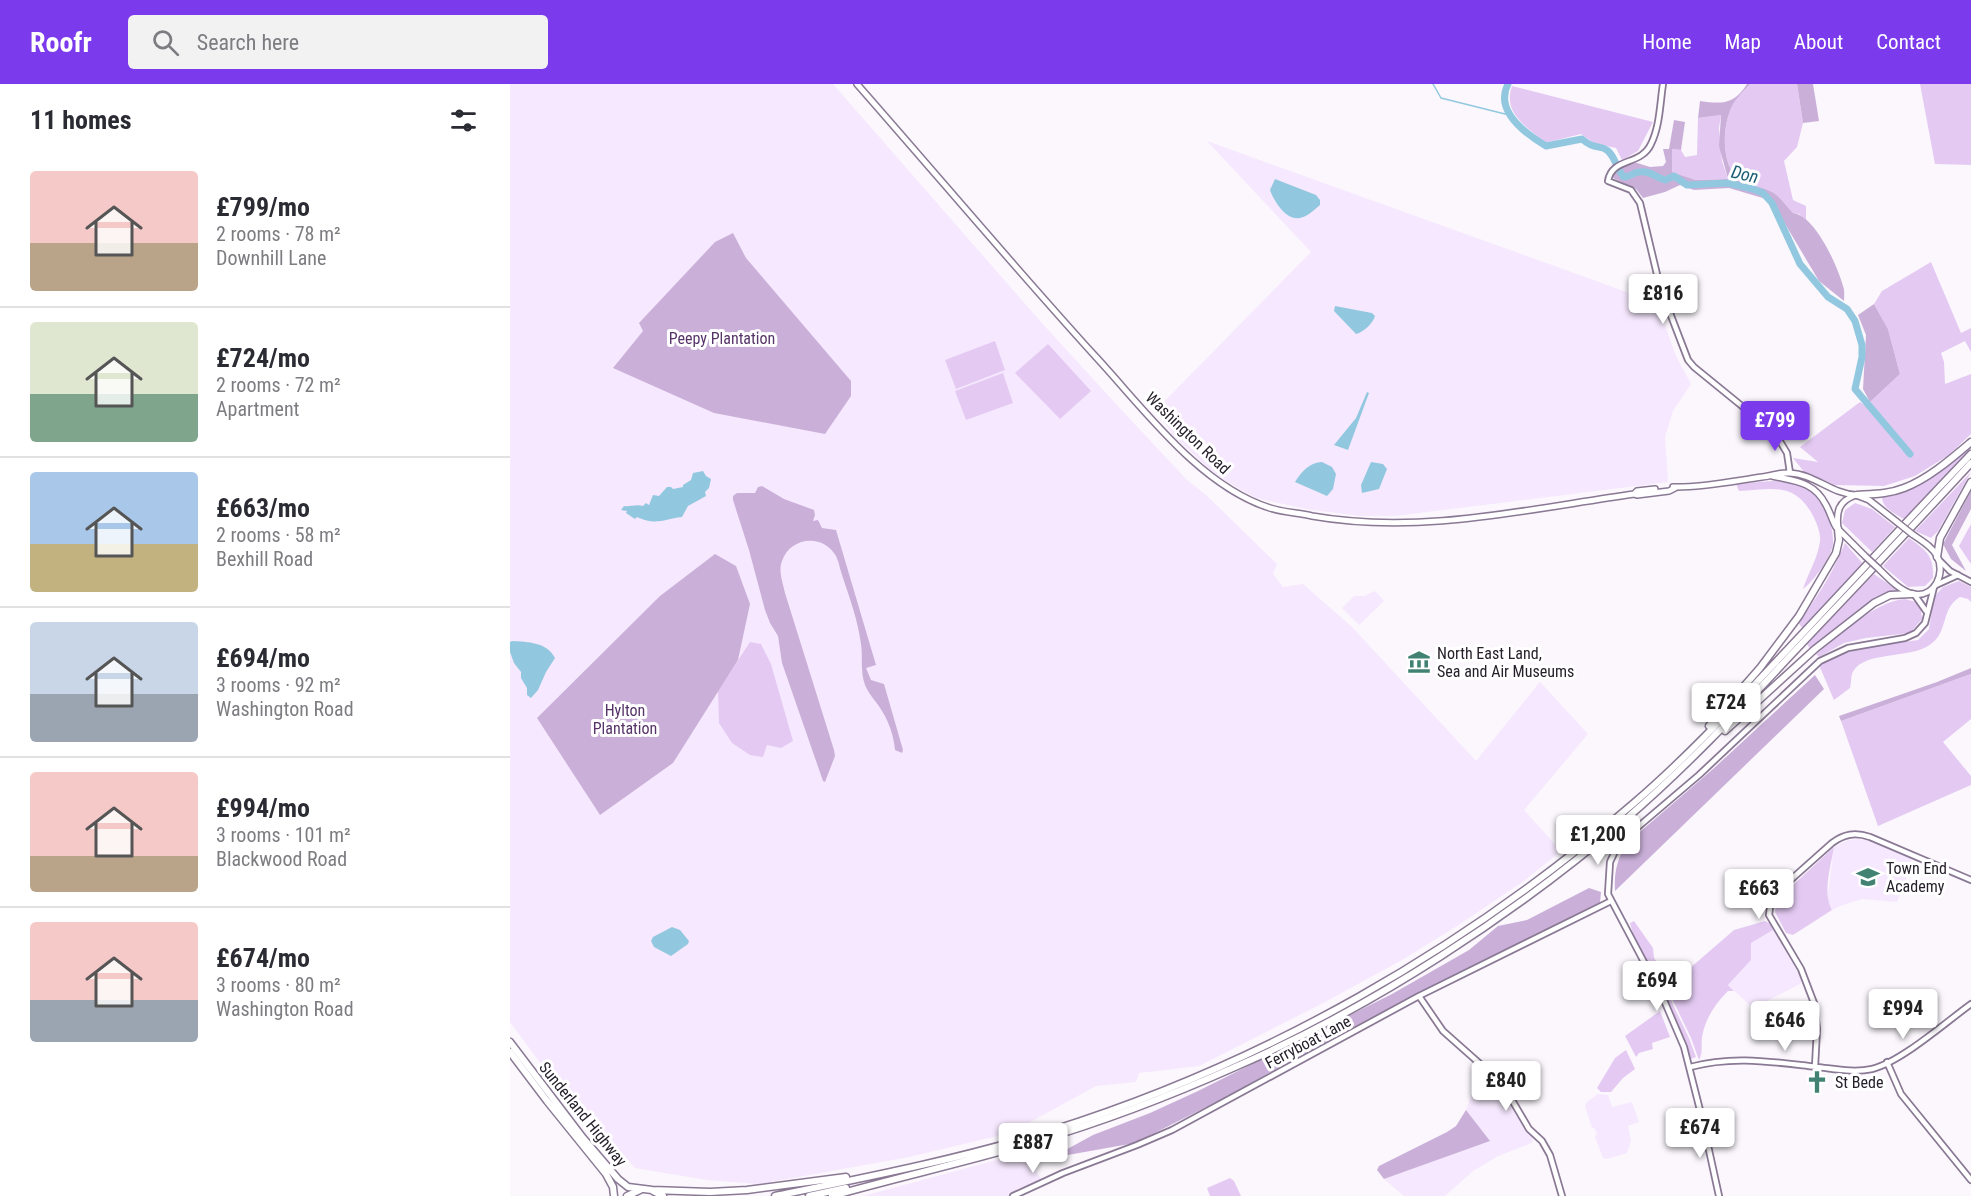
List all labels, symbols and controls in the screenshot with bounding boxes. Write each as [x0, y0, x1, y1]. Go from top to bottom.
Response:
search box [128, 15, 548, 69]
text: Roofr [30, 26, 92, 59]
icon: search [149, 26, 182, 59]
text: Search here [197, 30, 299, 55]
text: Home [1642, 30, 1692, 54]
text: Map [1725, 30, 1761, 54]
text: About [1794, 30, 1843, 54]
text: Contact [1876, 30, 1941, 54]
icon: filters [447, 104, 480, 137]
text: 11 homes [30, 105, 132, 135]
water label: Don [1729, 161, 1761, 187]
text: £799/mo [216, 192, 310, 222]
icon: home [78, 195, 150, 267]
text: 2 rooms · 78 m² [216, 222, 341, 246]
text: Downhill Lane [216, 246, 326, 270]
pin: £816 [1627, 274, 1699, 325]
text: £816 [1643, 281, 1683, 305]
park label: Peepy Plantation [669, 329, 775, 348]
text: £724/mo [216, 343, 310, 373]
icon: home [78, 346, 150, 418]
text: 2 rooms · 72 m² [216, 373, 341, 397]
street label: Washington Road [1142, 388, 1234, 478]
text: Apartment [216, 397, 300, 421]
pin: £799 [1739, 401, 1811, 452]
text: £799 [1755, 408, 1795, 432]
text: £663/mo [216, 493, 310, 523]
icon: home [78, 496, 150, 568]
text: 2 rooms · 58 m² [216, 523, 341, 547]
text: Bexhill Road [216, 547, 313, 571]
text: £694/mo [216, 643, 310, 673]
place label: North East Land, Sea and Air Museums [1437, 644, 1574, 681]
icon: home [78, 646, 150, 718]
museum icon: North East Land, Sea and Air Museums [1406, 649, 1432, 675]
text: 3 rooms · 92 m² [216, 673, 341, 697]
pin: £724 [1690, 683, 1762, 734]
text: £724 [1706, 690, 1746, 714]
text: Washington Road [216, 697, 354, 721]
park label: Hylton Plantation [593, 701, 657, 738]
text: £994/mo [216, 793, 310, 823]
icon: home [78, 796, 150, 868]
pin: £1,200 [1549, 815, 1647, 866]
text: £1,200 [1570, 822, 1626, 846]
text: 3 rooms · 101 m² [216, 823, 351, 847]
text: Blackwood Road [216, 847, 347, 871]
place label: Town End Academy [1886, 859, 1947, 896]
school or university icon: Town End Academy [1855, 864, 1881, 890]
pin: £663 [1723, 869, 1795, 920]
text: £663 [1739, 876, 1779, 900]
text: £674/mo [216, 943, 310, 973]
icon: home [78, 946, 150, 1018]
pin: £694 [1621, 961, 1693, 1012]
text: £694 [1637, 968, 1677, 992]
text: 3 rooms · 80 m² [216, 973, 341, 997]
pin: £994 [1867, 989, 1939, 1040]
text: £994 [1883, 996, 1923, 1020]
text: Washington Road [216, 997, 354, 1021]
pin: £646 [1749, 1001, 1821, 1052]
text: £646 [1765, 1008, 1805, 1032]
street label: Ferryboat Lane [1262, 1012, 1354, 1072]
street label: Sunderland Highway [535, 1058, 631, 1170]
pin: £840 [1470, 1061, 1542, 1112]
text: £840 [1486, 1068, 1526, 1092]
church icon: St Bede [1804, 1069, 1830, 1095]
place label: St Bede [1835, 1073, 1883, 1092]
pin: £674 [1664, 1108, 1736, 1159]
text: £674 [1680, 1115, 1720, 1139]
pin: £887 [997, 1123, 1069, 1174]
text: £887 [1013, 1130, 1053, 1154]

